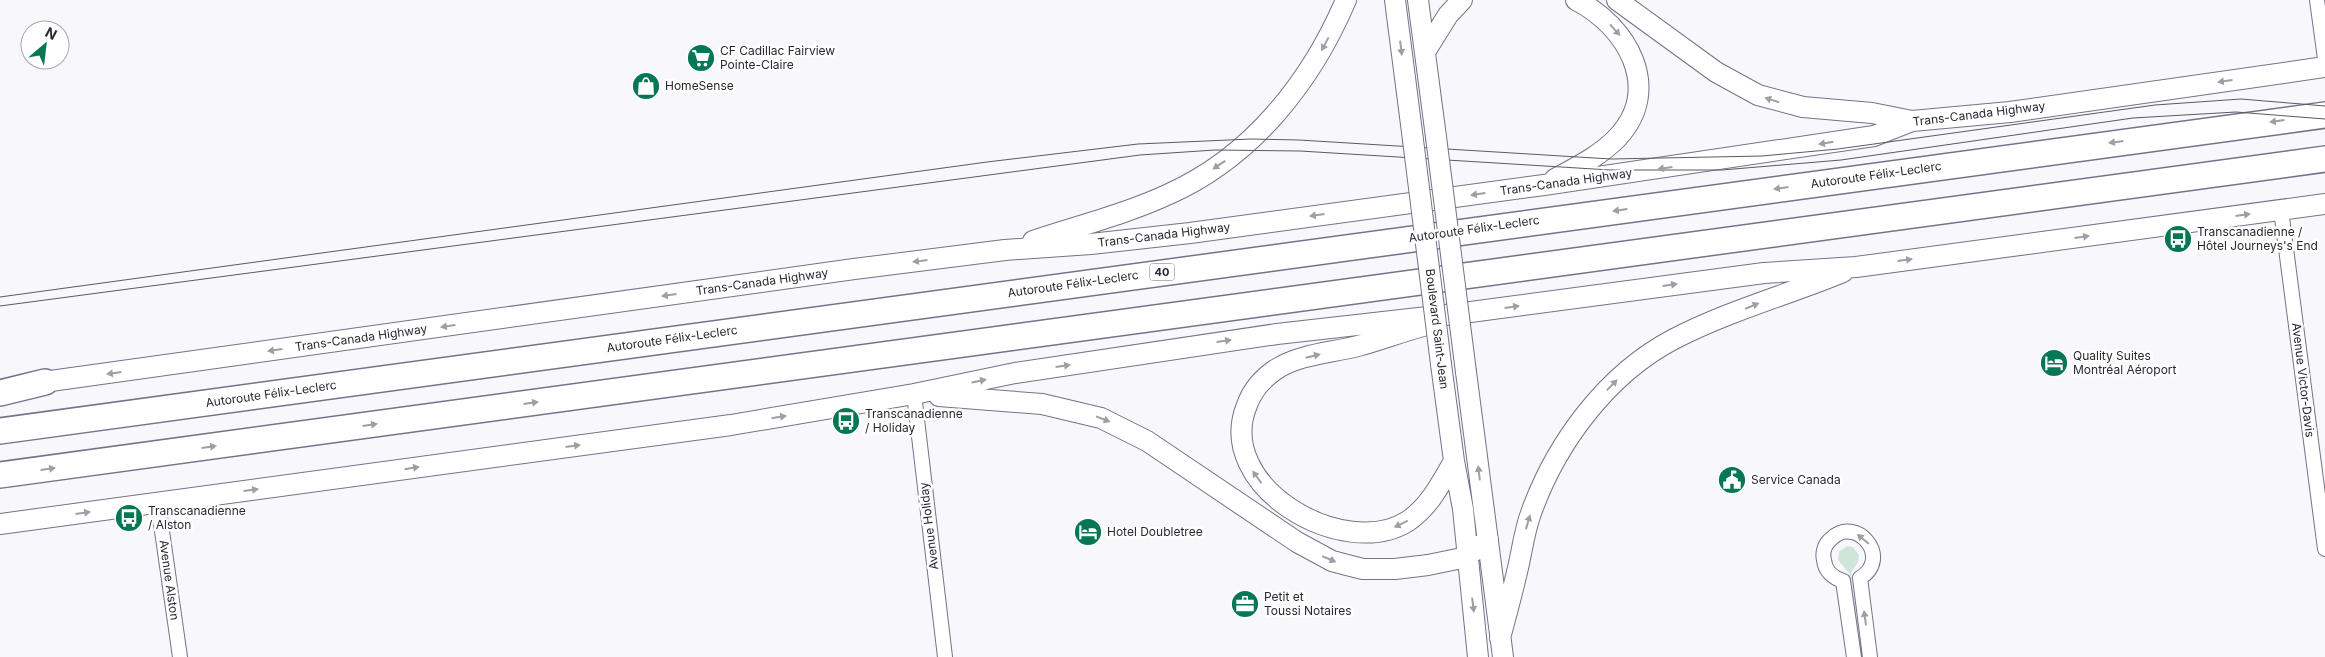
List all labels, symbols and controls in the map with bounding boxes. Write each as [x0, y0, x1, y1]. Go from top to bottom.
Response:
north arrow [20, 20, 70, 70]
text: N [43, 23, 60, 43]
one-way arrow [1609, 23, 1620, 36]
one-way arrow [1321, 37, 1329, 51]
one-way arrow [1397, 41, 1405, 57]
supermarket icon: CF Cadillac Fairview Pointe-Claire [686, 43, 716, 73]
place label: CF Cadillac Fairview Pointe-Claire [720, 43, 835, 72]
shop icon: HomeSense [631, 71, 661, 101]
one-way arrow [2216, 77, 2232, 85]
place label: HomeSense [665, 78, 734, 93]
one-way arrow [1764, 95, 1779, 103]
street label: Trans-Canada Highway [1912, 98, 2046, 129]
one-way arrow [2268, 117, 2284, 125]
one-way arrow [2107, 138, 2123, 146]
one-way arrow [1817, 140, 1833, 148]
street label: Autoroute Félix-Leclerc [1809, 158, 1943, 191]
one-way arrow [1212, 160, 1226, 170]
one-way arrow [1657, 164, 1673, 172]
street label: Trans-Canada Highway [1499, 165, 1633, 198]
one-way arrow [1773, 184, 1789, 192]
one-way arrow [1470, 190, 1486, 198]
one-way arrow [1612, 206, 1628, 214]
one-way arrow [2235, 211, 2251, 219]
one-way arrow [1309, 212, 1325, 220]
street label: Autoroute Félix-Leclerc [1407, 212, 1541, 245]
street label: Trans-Canada Highway [1097, 219, 1231, 250]
bus stop icon: Transcanadienne / Hôtel Journeys's End [2163, 224, 2193, 254]
place label: Transcanadienne / Hôtel Journeys's End [2197, 224, 2318, 253]
one-way arrow [2074, 233, 2090, 241]
one-way arrow [1897, 256, 1913, 264]
one-way arrow [911, 257, 927, 265]
road number: 40 [1150, 264, 1174, 280]
street label: Trans-Canada Highway [695, 265, 829, 298]
street label: Autoroute Félix-Leclerc [1006, 267, 1140, 300]
street label: Boulevard Saint-Jean [1423, 268, 1452, 390]
one-way arrow [1662, 281, 1678, 289]
one-way arrow [660, 291, 676, 299]
one-way arrow [1504, 302, 1520, 310]
one-way arrow [1745, 302, 1760, 310]
street label: Trans-Canada Highway [294, 321, 428, 354]
one-way arrow [440, 322, 456, 330]
street label: Autoroute Félix-Leclerc [605, 322, 739, 355]
street label: Avenue Victor-Davis [2289, 322, 2318, 438]
one-way arrow [1216, 337, 1232, 345]
one-way arrow [267, 346, 283, 354]
hotel icon: Quality Suites Montréal Aéroport [2039, 348, 2069, 378]
place label: Quality Suites Montréal Aéroport [2073, 348, 2177, 377]
one-way arrow [1305, 352, 1320, 360]
one-way arrow [1056, 362, 1072, 370]
one-way arrow [106, 369, 122, 377]
one-way arrow [972, 376, 988, 384]
street label: Autoroute Félix-Leclerc [204, 377, 338, 410]
one-way arrow [1606, 379, 1618, 391]
one-way arrow [524, 399, 540, 407]
bus stop icon: Transcanadienne / Holiday [831, 406, 861, 436]
place label: Transcanadienne / Holiday [865, 406, 963, 435]
one-way arrow [771, 412, 787, 420]
one-way arrow [1096, 416, 1111, 423]
one-way arrow [363, 421, 379, 429]
one-way arrow [202, 442, 218, 450]
one-way arrow [565, 442, 581, 450]
one-way arrow [41, 464, 57, 472]
one-way arrow [405, 464, 421, 472]
one-way arrow [1475, 465, 1483, 481]
public building icon: Service Canada [1717, 465, 1747, 495]
one-way arrow [1252, 470, 1262, 484]
place label: Service Canada [1751, 472, 1841, 487]
street label: Avenue Holiday [916, 481, 941, 571]
one-way arrow [243, 486, 259, 494]
bus stop icon: Transcanadienne / Alston [114, 503, 144, 533]
place label: Transcanadienne / Alston [148, 503, 246, 532]
one-way arrow [75, 509, 91, 517]
one-way arrow [1524, 515, 1532, 530]
hotel icon: Hotel Doubletree [1073, 517, 1103, 547]
one-way arrow [1394, 520, 1408, 528]
place label: Hotel Doubletree [1107, 524, 1203, 539]
one-way arrow [1856, 533, 1869, 544]
street label: Avenue Alston [156, 539, 183, 621]
one-way arrow [1322, 555, 1336, 563]
office icon: Petit et Toussi Notaires [1230, 589, 1260, 619]
place label: Petit et Toussi Notaires [1264, 589, 1352, 618]
one-way arrow [1469, 597, 1477, 613]
one-way arrow [1861, 609, 1869, 625]

